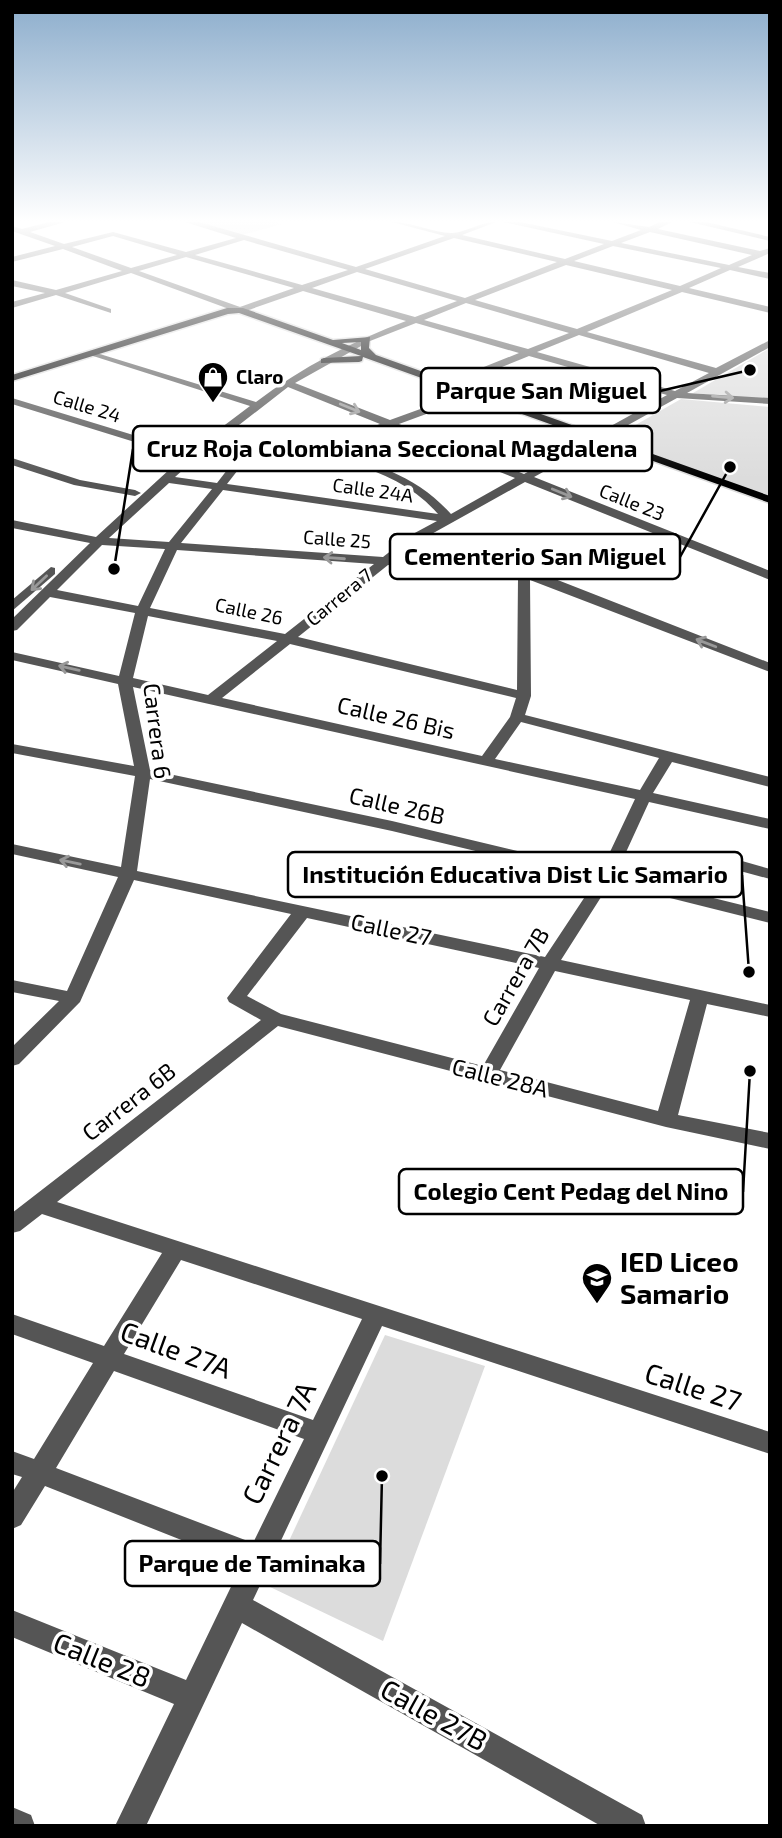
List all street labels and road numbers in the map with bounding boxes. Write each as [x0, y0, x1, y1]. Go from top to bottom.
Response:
street label: Calle 24 [51, 384, 124, 427]
street label: Calle 24A [331, 472, 415, 507]
street label: Calle 23 [596, 478, 668, 525]
street label: Calle 25 [302, 525, 372, 552]
street label: Carrera 7 [301, 563, 377, 630]
street label: Calle 26 [213, 592, 285, 629]
street label: Carrera 6 [138, 681, 178, 780]
street label: Calle 26 Bis [335, 690, 458, 744]
street label: Calle 26B [347, 780, 448, 830]
street label: Calle 27 [348, 907, 434, 951]
street label: Carrera 7B [476, 922, 555, 1031]
street label: Calle 28A [449, 1052, 552, 1103]
street label: Carrera 6B [76, 1056, 181, 1146]
street label: Calle 27A [116, 1313, 237, 1385]
street label: Calle 27 [641, 1355, 746, 1418]
street label: Carrera 7A [234, 1375, 323, 1509]
street label: Calle 28 [49, 1624, 156, 1694]
street label: Calle 27B [375, 1671, 494, 1757]

